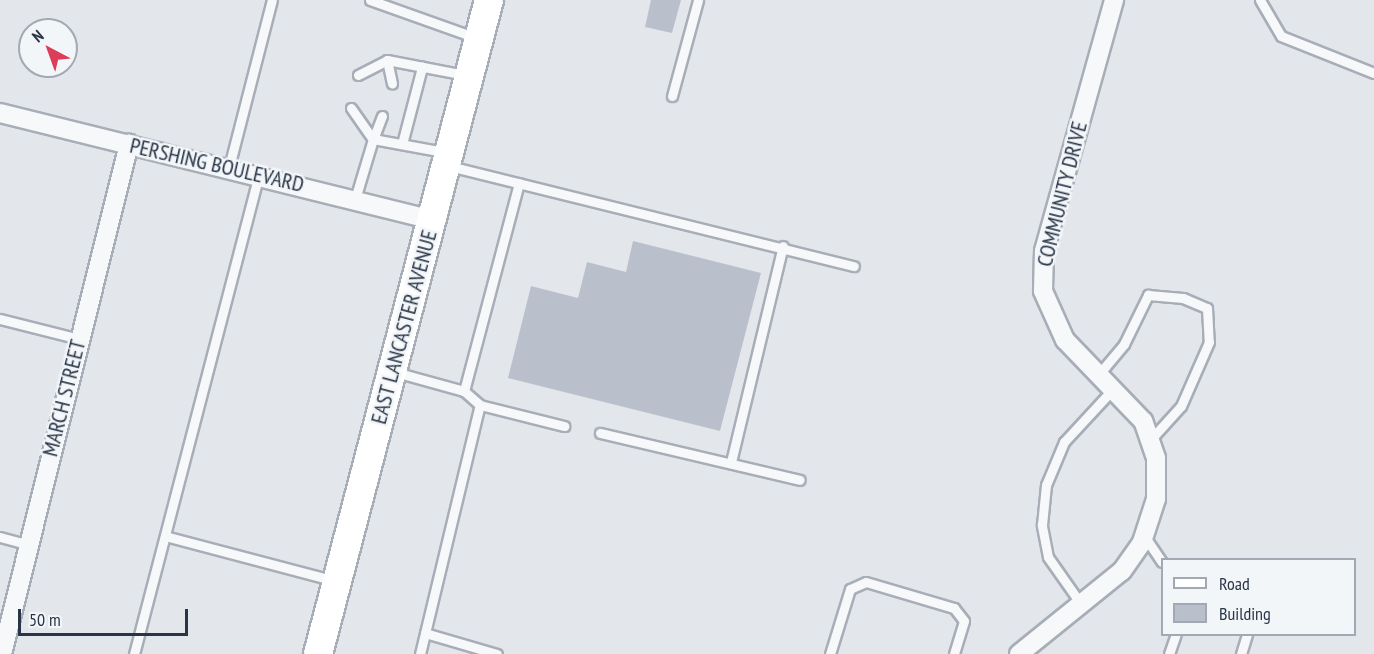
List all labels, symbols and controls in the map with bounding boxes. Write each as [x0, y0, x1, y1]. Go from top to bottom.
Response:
north arrow [18, 18, 78, 78]
text: N [28, 26, 47, 46]
street label: COMMUNITY DRIVE [1031, 118, 1093, 270]
street label: PERSHING BOULEVARD [127, 132, 307, 198]
street label: EAST LANCASTER AVENUE [365, 227, 443, 427]
street label: MARCH STREET [37, 337, 91, 459]
legend [1161, 558, 1356, 636]
text: Road [1219, 572, 1250, 595]
scale bar [21, 597, 190, 635]
text: Building [1219, 602, 1271, 625]
text: 50 m [29, 608, 61, 631]

